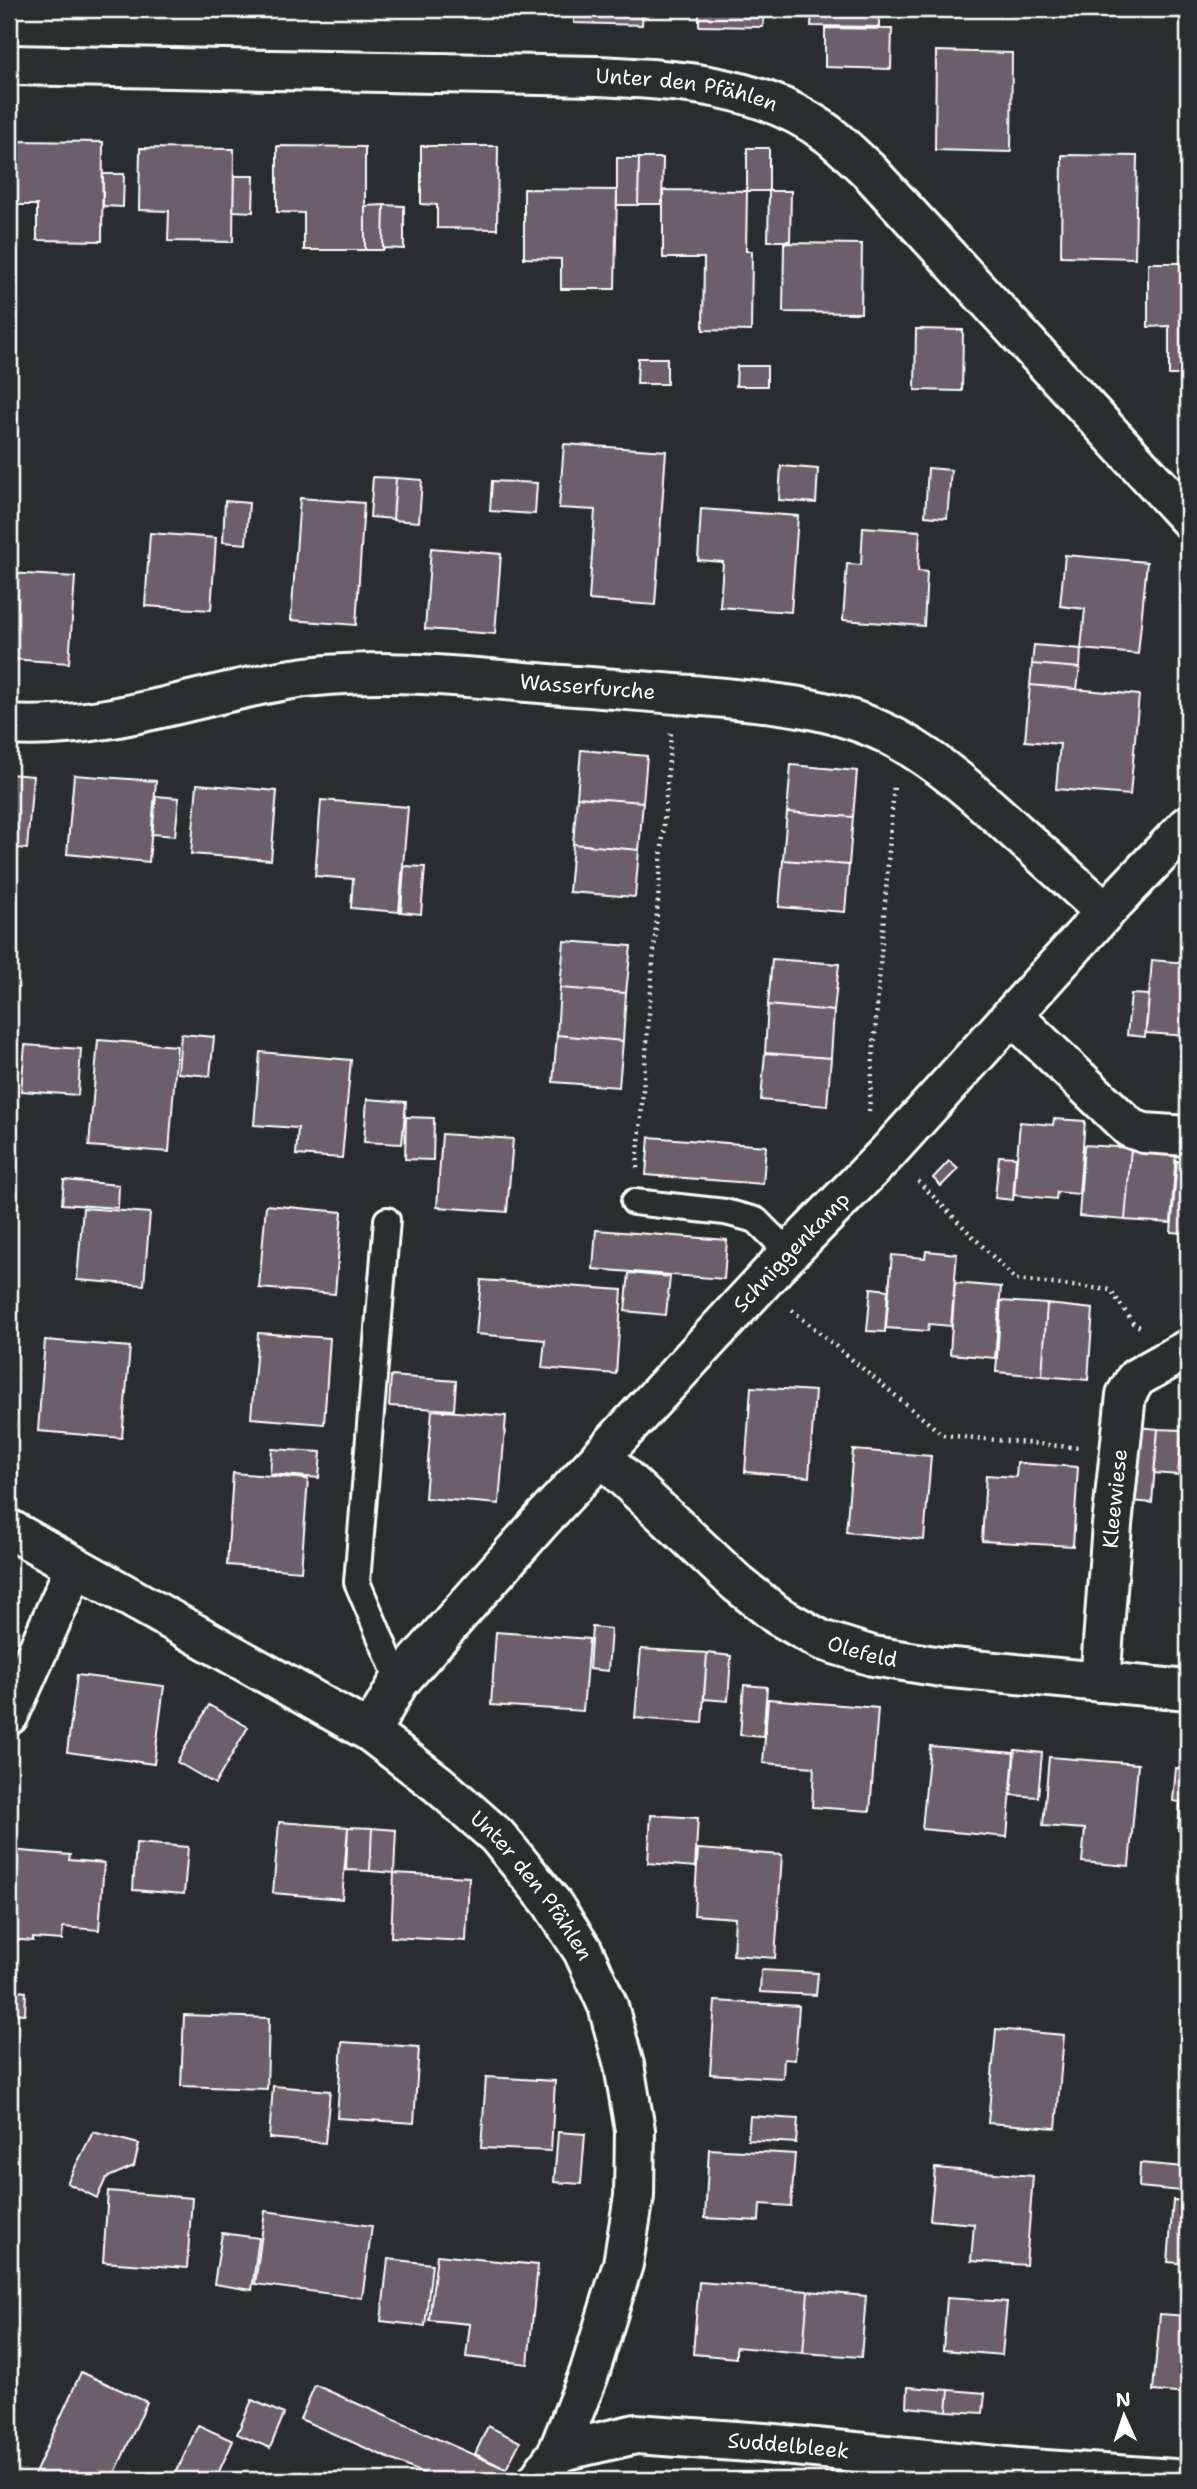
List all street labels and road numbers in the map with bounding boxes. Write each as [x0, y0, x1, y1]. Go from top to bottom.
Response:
street label: Unter den Pfählen [595, 62, 782, 118]
street label: Wasserfurche [519, 667, 657, 706]
street label: Schniggenkamp [727, 1185, 856, 1318]
street label: Kleewiese [1096, 1447, 1134, 1549]
street label: Olefeld [824, 1629, 899, 1674]
street label: Unter den Pfählen [464, 1805, 600, 1965]
street label: Suddelbleek [727, 2426, 850, 2465]

